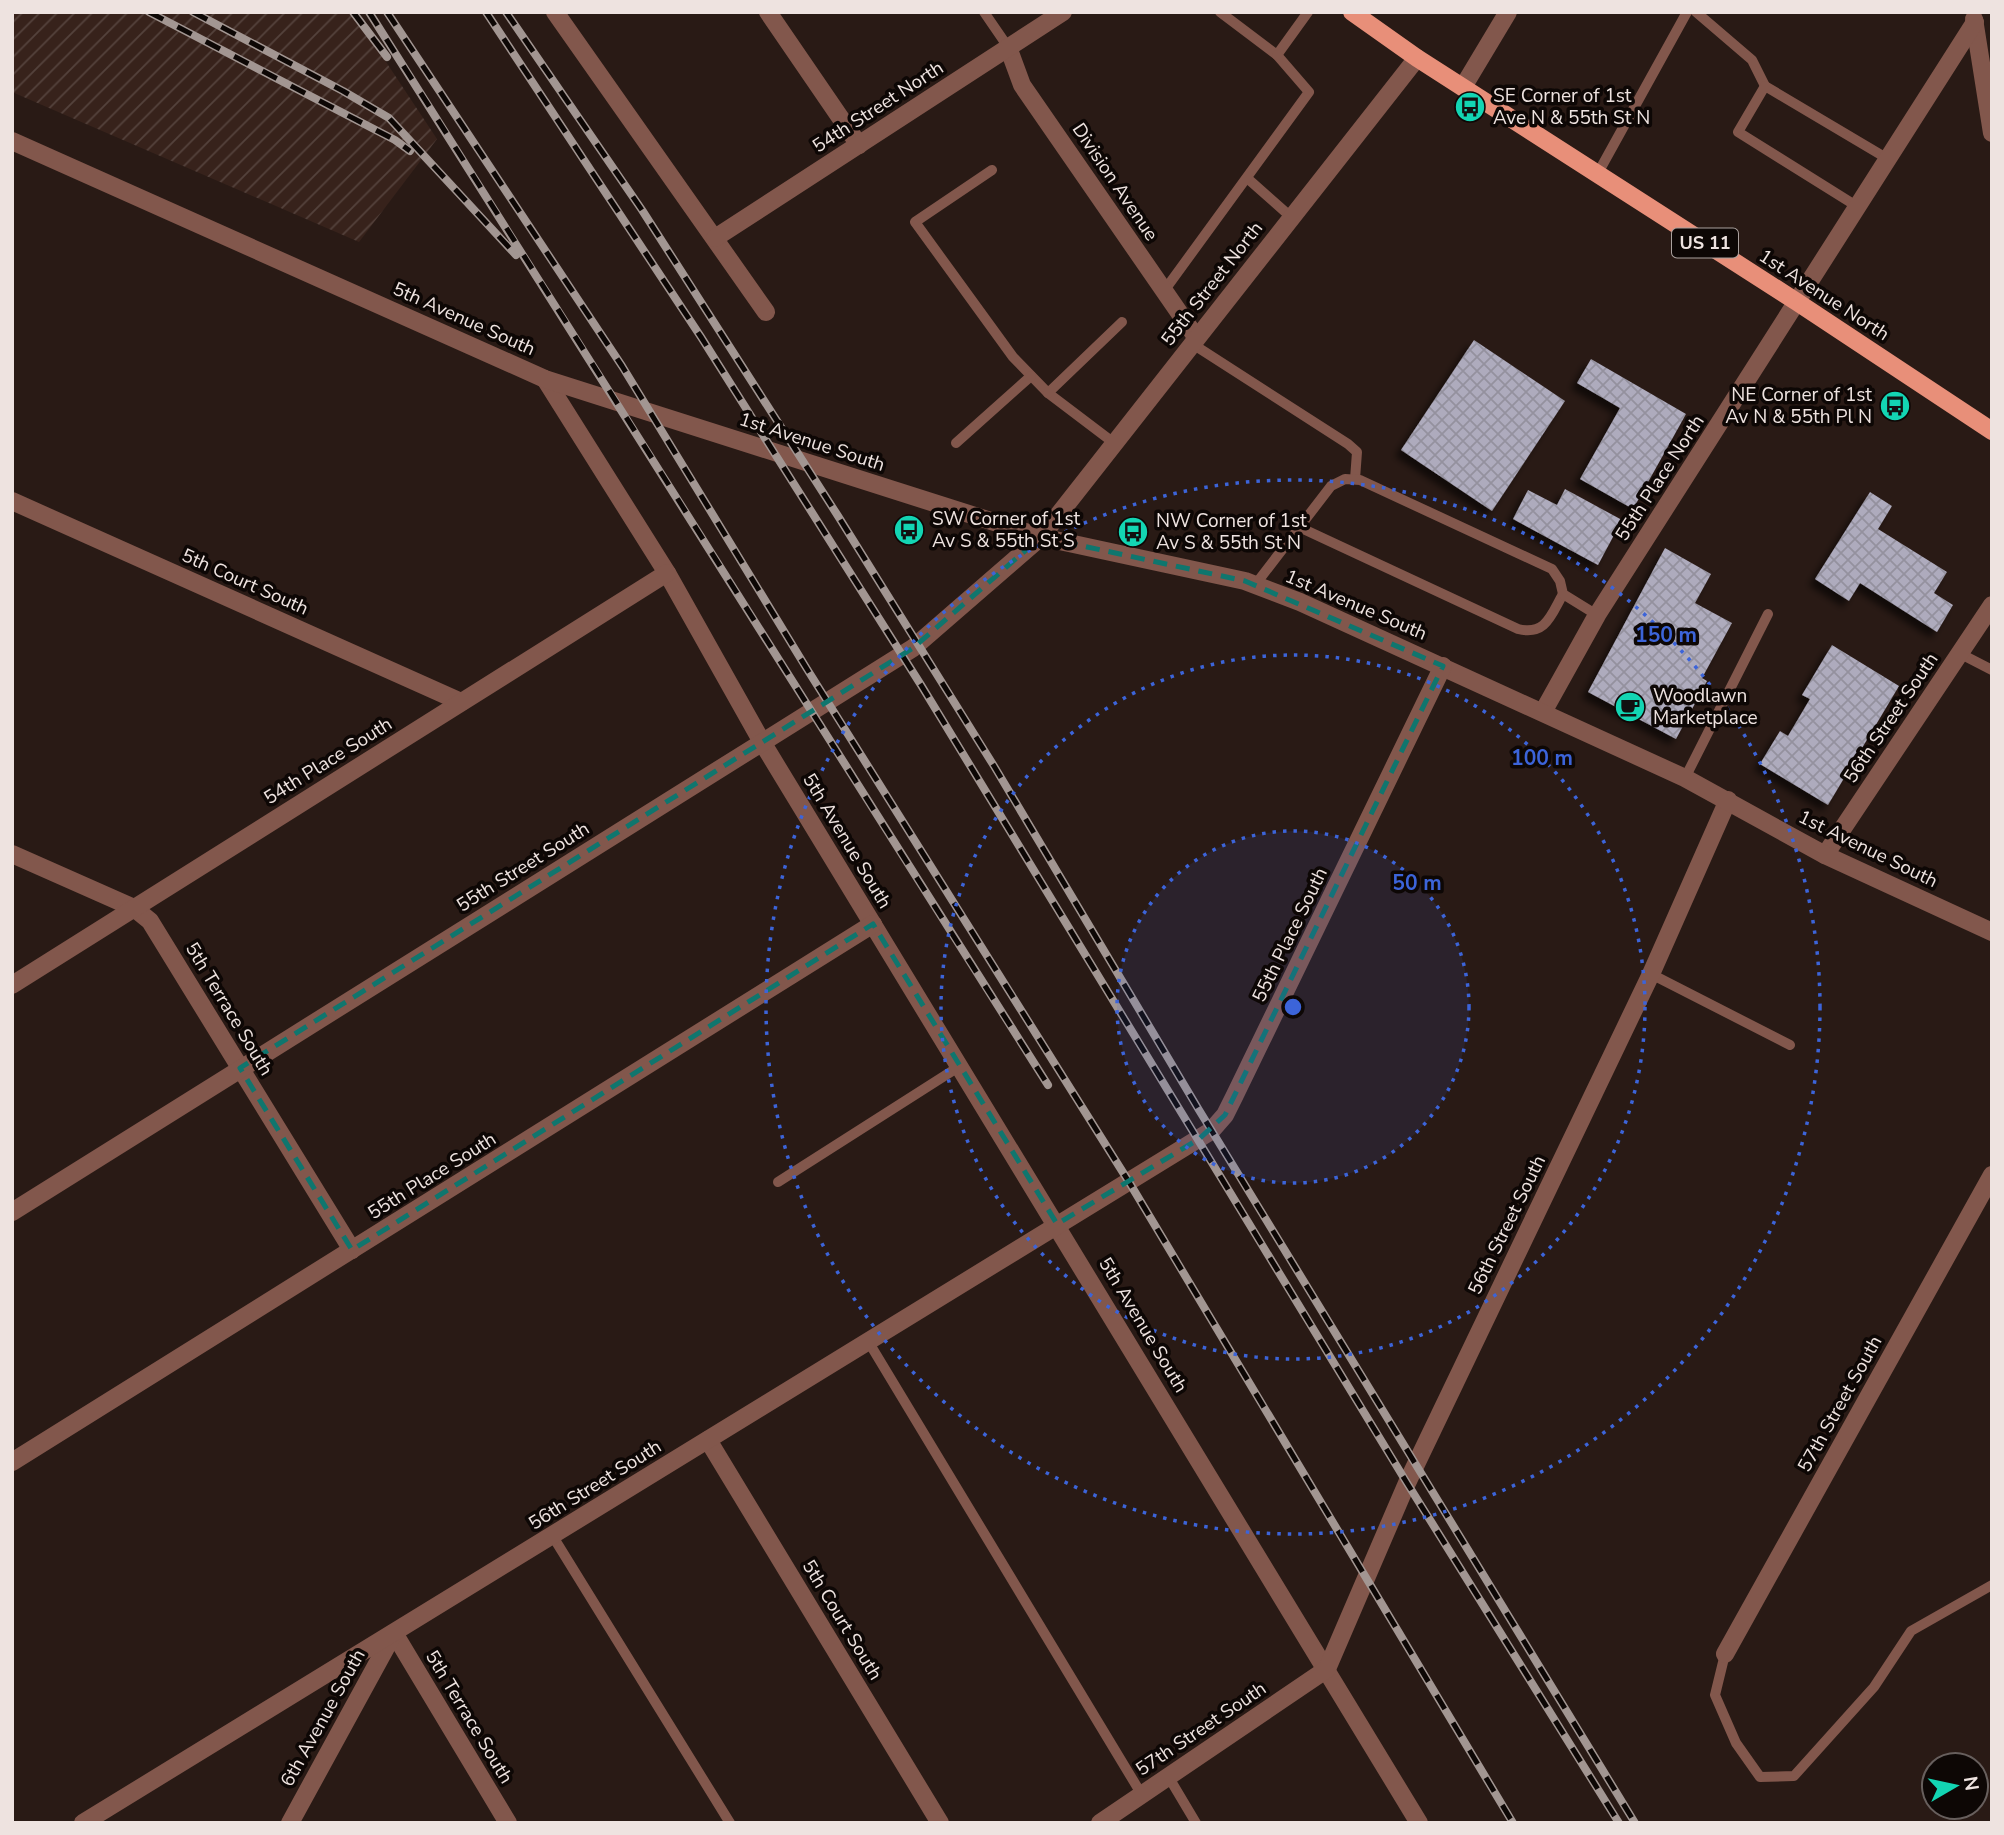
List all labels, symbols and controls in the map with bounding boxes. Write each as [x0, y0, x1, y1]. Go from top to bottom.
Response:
street label: 54th Street North [808, 55, 948, 159]
place label: SE Corner of 1st Ave N & 55th St N [1493, 83, 1650, 131]
bus stop icon: SE Corner of 1st Ave N & 55th St N [1453, 90, 1487, 124]
street label: Division Avenue [1066, 118, 1164, 246]
street label: 55th Street North [1155, 216, 1269, 352]
road number: US 11 [1672, 229, 1738, 258]
street label: 1st Avenue North [1754, 243, 1894, 347]
street label: 5th Avenue South [389, 276, 539, 362]
place label: NE Corner of 1st Av N & 55th Pl N [1725, 382, 1872, 430]
bus stop icon: NE Corner of 1st Av N & 55th Pl N [1878, 389, 1912, 423]
street label: 1st Avenue South [736, 406, 888, 478]
street label: 55th Place North [1609, 410, 1711, 546]
place label: SW Corner of 1st Av S & 55th St S [932, 506, 1080, 554]
place label: NW Corner of 1st Av S & 55th St N [1156, 508, 1307, 556]
bus stop icon: SW Corner of 1st Av S & 55th St S [892, 513, 926, 547]
bus stop icon: NW Corner of 1st Av S & 55th St N [1116, 515, 1150, 549]
street label: 5th Court South [177, 542, 313, 622]
street label: 1st Avenue South [1281, 563, 1431, 647]
text: 150 m [1635, 621, 1697, 649]
street label: 56th Street South [1838, 648, 1944, 788]
place label: Woodlawn Marketplace [1653, 683, 1758, 731]
cafe icon: Woodlawn Marketplace [1613, 690, 1647, 724]
street label: 54th Place South [259, 711, 397, 811]
text: 100 m [1511, 744, 1573, 772]
street label: 5th Avenue South [796, 768, 898, 914]
street label: 1st Avenue South [1794, 804, 1942, 894]
street label: 55th Street South [452, 816, 594, 918]
street label: 55th Place South [1246, 863, 1334, 1007]
text: 50 m [1392, 869, 1442, 897]
street label: 5th Terrace South [179, 937, 279, 1081]
centre of rings [1281, 995, 1305, 1019]
street label: 55th Place South [363, 1126, 501, 1226]
street label: 56th Street South [1462, 1151, 1552, 1299]
street label: 5th Avenue South [1092, 1252, 1194, 1398]
street label: 57th Street South [1792, 1331, 1888, 1477]
street label: 56th Street South [524, 1434, 666, 1536]
street label: 5th Court South [796, 1555, 888, 1685]
street label: 6th Avenue South [274, 1645, 372, 1791]
street label: 5th Terrace South [419, 1645, 519, 1789]
street label: 57th Street South [1131, 1676, 1271, 1782]
north arrow [1920, 1751, 1990, 1821]
text: N [1957, 1774, 1985, 1793]

